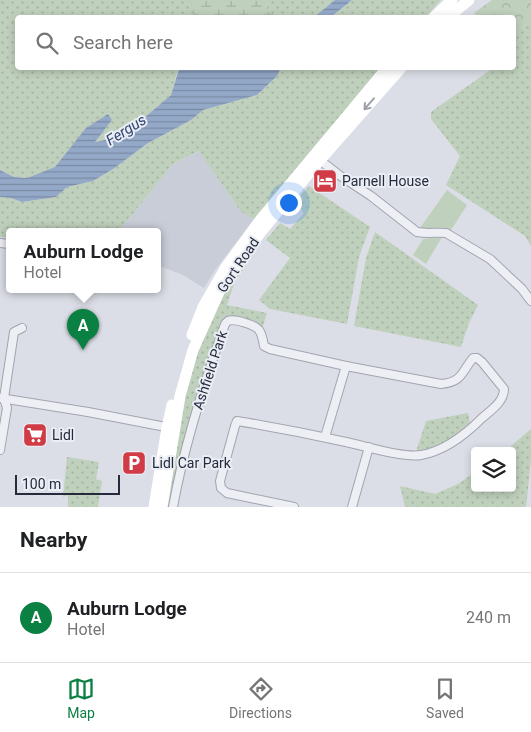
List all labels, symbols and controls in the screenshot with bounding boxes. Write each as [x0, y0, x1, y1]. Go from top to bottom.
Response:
search box [15, 15, 516, 70]
icon: search [33, 29, 61, 57]
text: Search here [73, 31, 173, 54]
one-way arrow [363, 98, 375, 111]
water label: Fergus [103, 111, 149, 149]
hotel icon: Parnell House [312, 168, 338, 194]
place label: Parnell House [342, 173, 429, 189]
your location [276, 190, 302, 216]
popup [6, 228, 161, 293]
street label: Gort Road [214, 235, 262, 295]
text: Auburn Lodge [24, 240, 143, 263]
text: Hotel [24, 263, 62, 282]
pin: A [67, 309, 99, 350]
street label: Ashfield Park [190, 328, 231, 412]
supermarket icon: Lidl [22, 422, 48, 448]
place label: Lidl [52, 427, 74, 443]
map controls [471, 447, 516, 492]
button: layers [471, 447, 516, 492]
parking icon: Lidl Car Park [121, 450, 147, 476]
place label: Lidl Car Park [152, 455, 232, 471]
scale bar [15, 472, 120, 495]
text: 100 m [22, 476, 61, 492]
text: Nearby [20, 528, 87, 552]
text: Auburn Lodge [67, 597, 187, 620]
text: A [31, 608, 41, 627]
text: 240 m [466, 608, 511, 627]
text: Hotel [67, 620, 105, 639]
tab: Map [67, 675, 95, 721]
tab: Directions [229, 675, 292, 721]
tab: Saved [426, 675, 464, 721]

